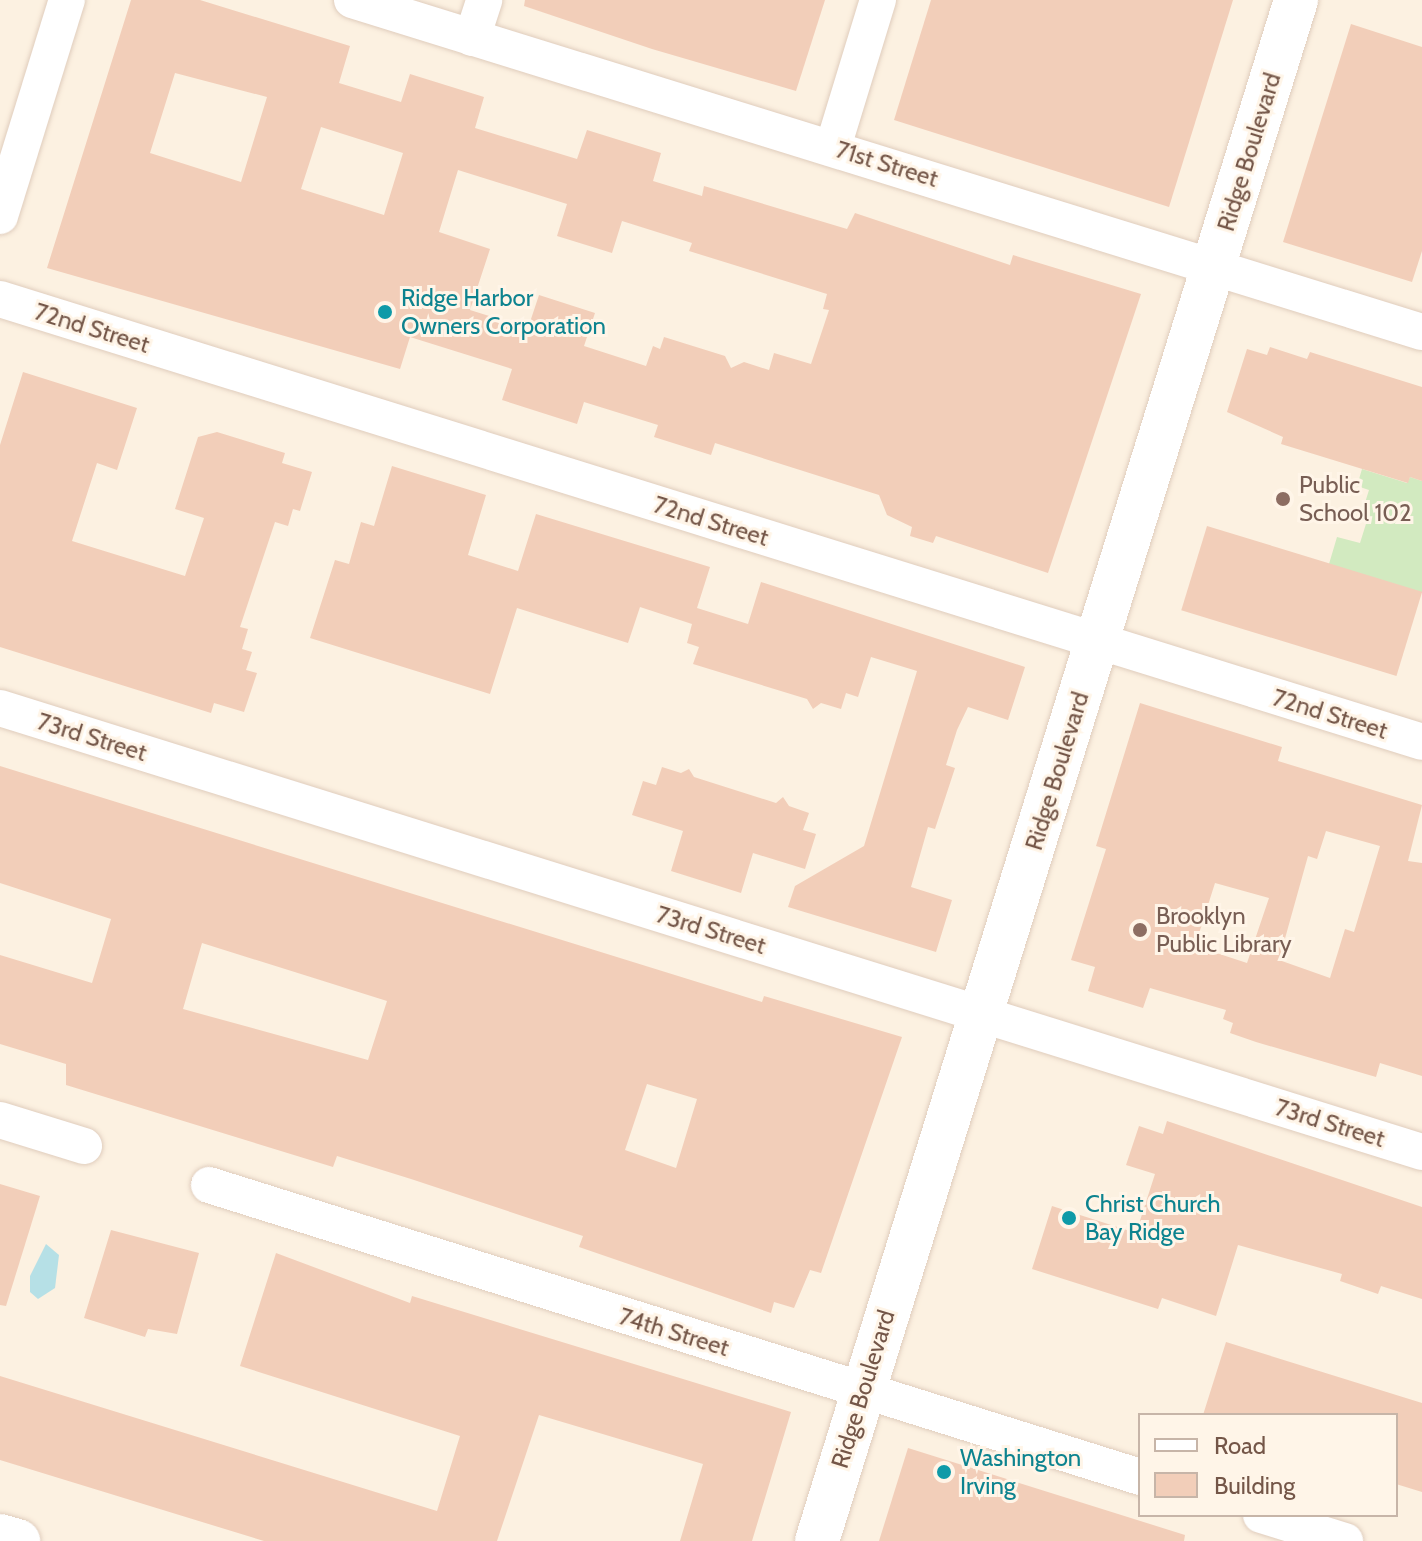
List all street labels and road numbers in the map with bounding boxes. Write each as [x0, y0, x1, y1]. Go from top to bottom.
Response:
street label: Ridge Boulevard [1211, 69, 1287, 235]
street label: 71st Street [833, 135, 941, 193]
street label: 72nd Street [31, 297, 153, 359]
street label: 72nd Street [650, 490, 772, 552]
street label: 72nd Street [1269, 683, 1391, 745]
street label: Ridge Boulevard [1019, 688, 1095, 854]
street label: 73rd Street [34, 707, 150, 767]
street label: 73rd Street [653, 900, 769, 960]
street label: 73rd Street [1272, 1093, 1388, 1153]
street label: 74th Street [616, 1302, 732, 1362]
street label: Ridge Boulevard [825, 1306, 901, 1472]

